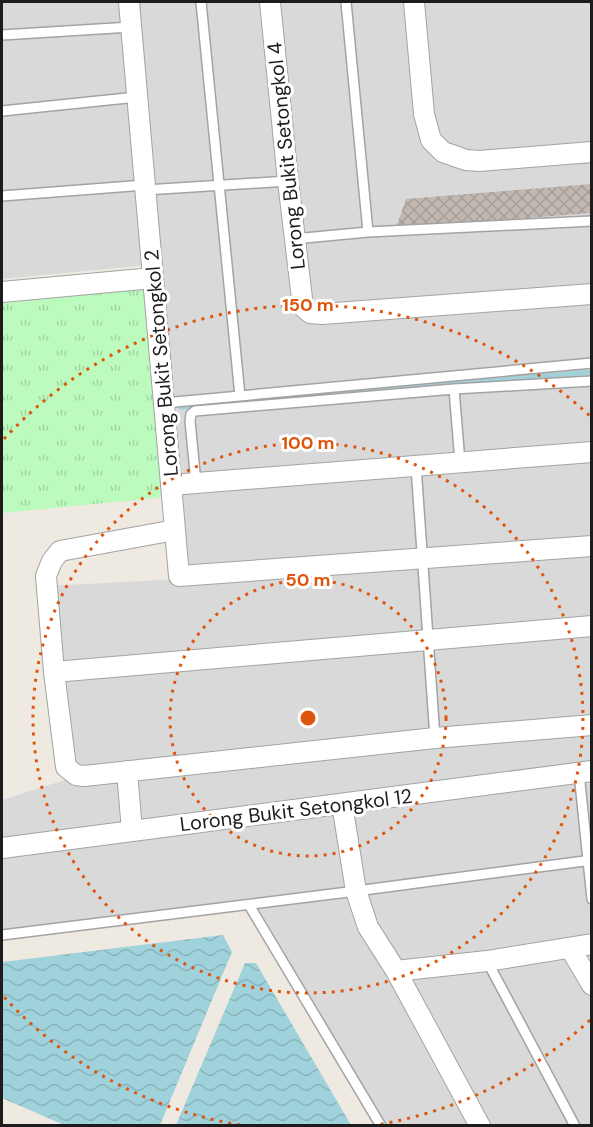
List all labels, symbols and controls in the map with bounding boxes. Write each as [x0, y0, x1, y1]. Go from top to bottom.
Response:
street label: Lorong Bukit Setongkol 4 [261, 41, 311, 271]
street label: Lorong Bukit Setongkol 2 [138, 249, 184, 477]
text: 150 m [282, 293, 334, 317]
text: 100 m [281, 431, 335, 455]
text: 50 m [285, 568, 331, 592]
centre of rings [298, 708, 318, 728]
street label: Lorong Bukit Setongkol 12 [178, 783, 414, 837]

